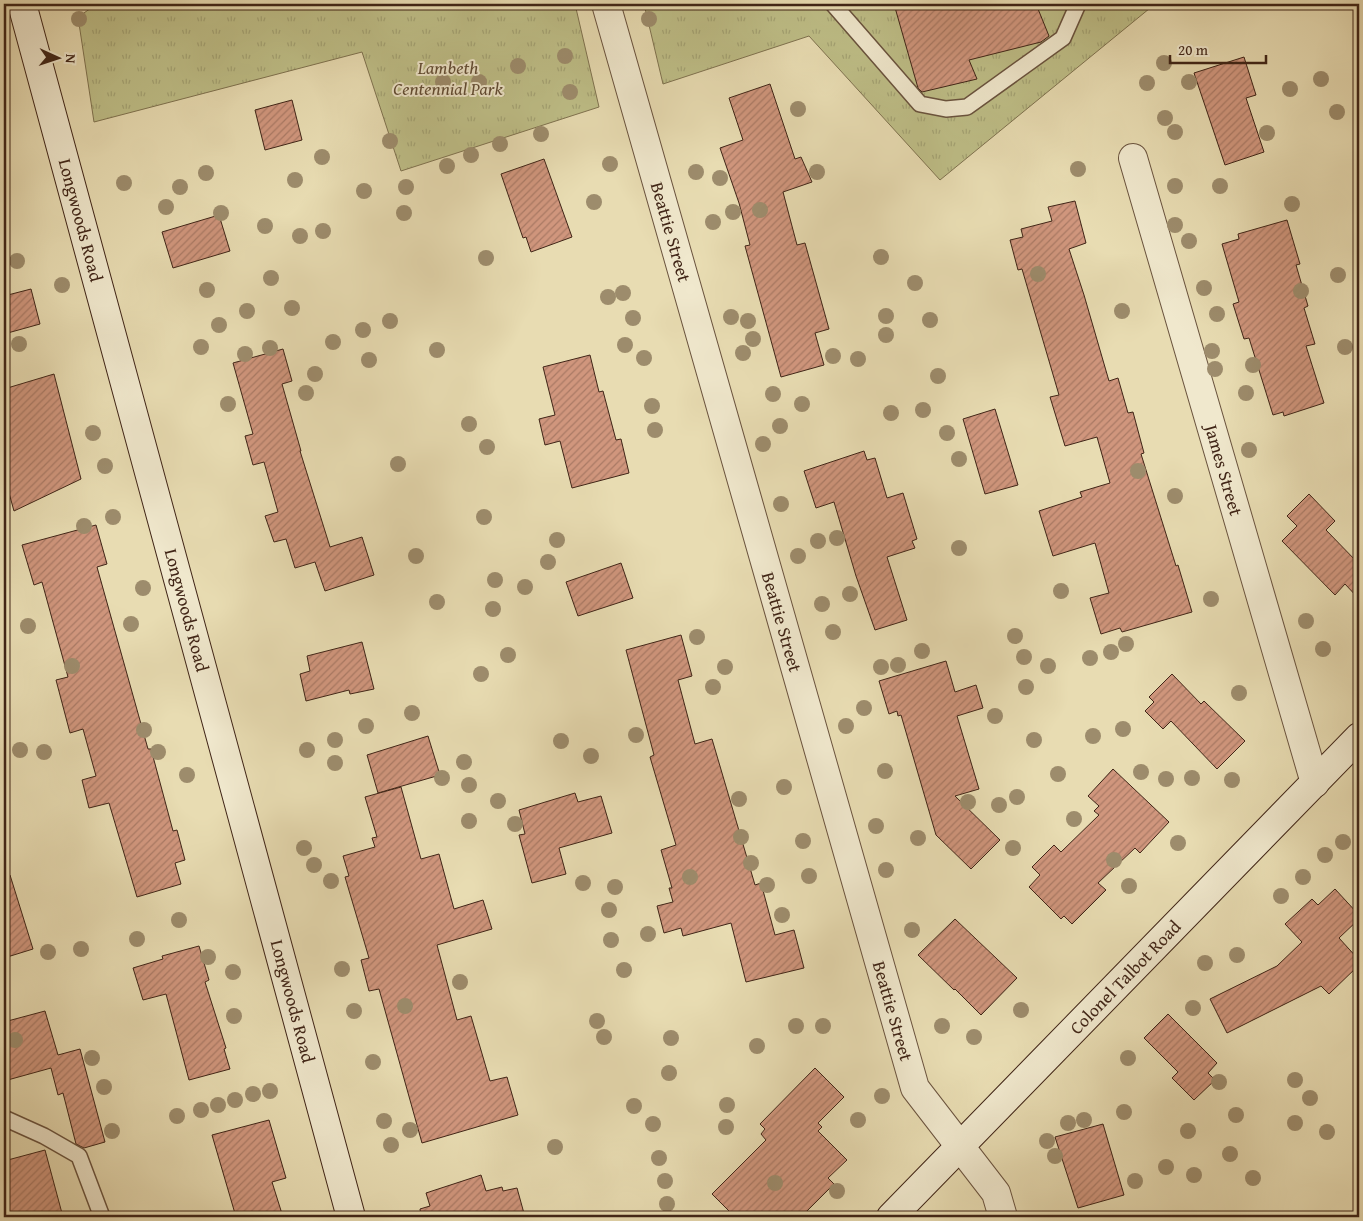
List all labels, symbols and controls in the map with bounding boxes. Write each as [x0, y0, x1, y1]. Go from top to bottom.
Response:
north arrow [32, 32, 82, 82]
scale bar [1170, 32, 1267, 64]
text: 20 m [1178, 39, 1209, 60]
text: N [61, 53, 81, 65]
park label: Lambeth Centennial Park [393, 54, 503, 102]
street label: Longwoods Road [52, 156, 110, 285]
street label: Beattie Street [644, 179, 698, 286]
street label: James Street [1198, 419, 1250, 520]
street label: Longwoods Road [158, 546, 216, 675]
street label: Beattie Street [755, 569, 809, 676]
street label: Colonel Talbot Road [1063, 913, 1187, 1040]
street label: Longwoods Road [264, 937, 322, 1066]
street label: Beattie Street [866, 958, 920, 1065]

